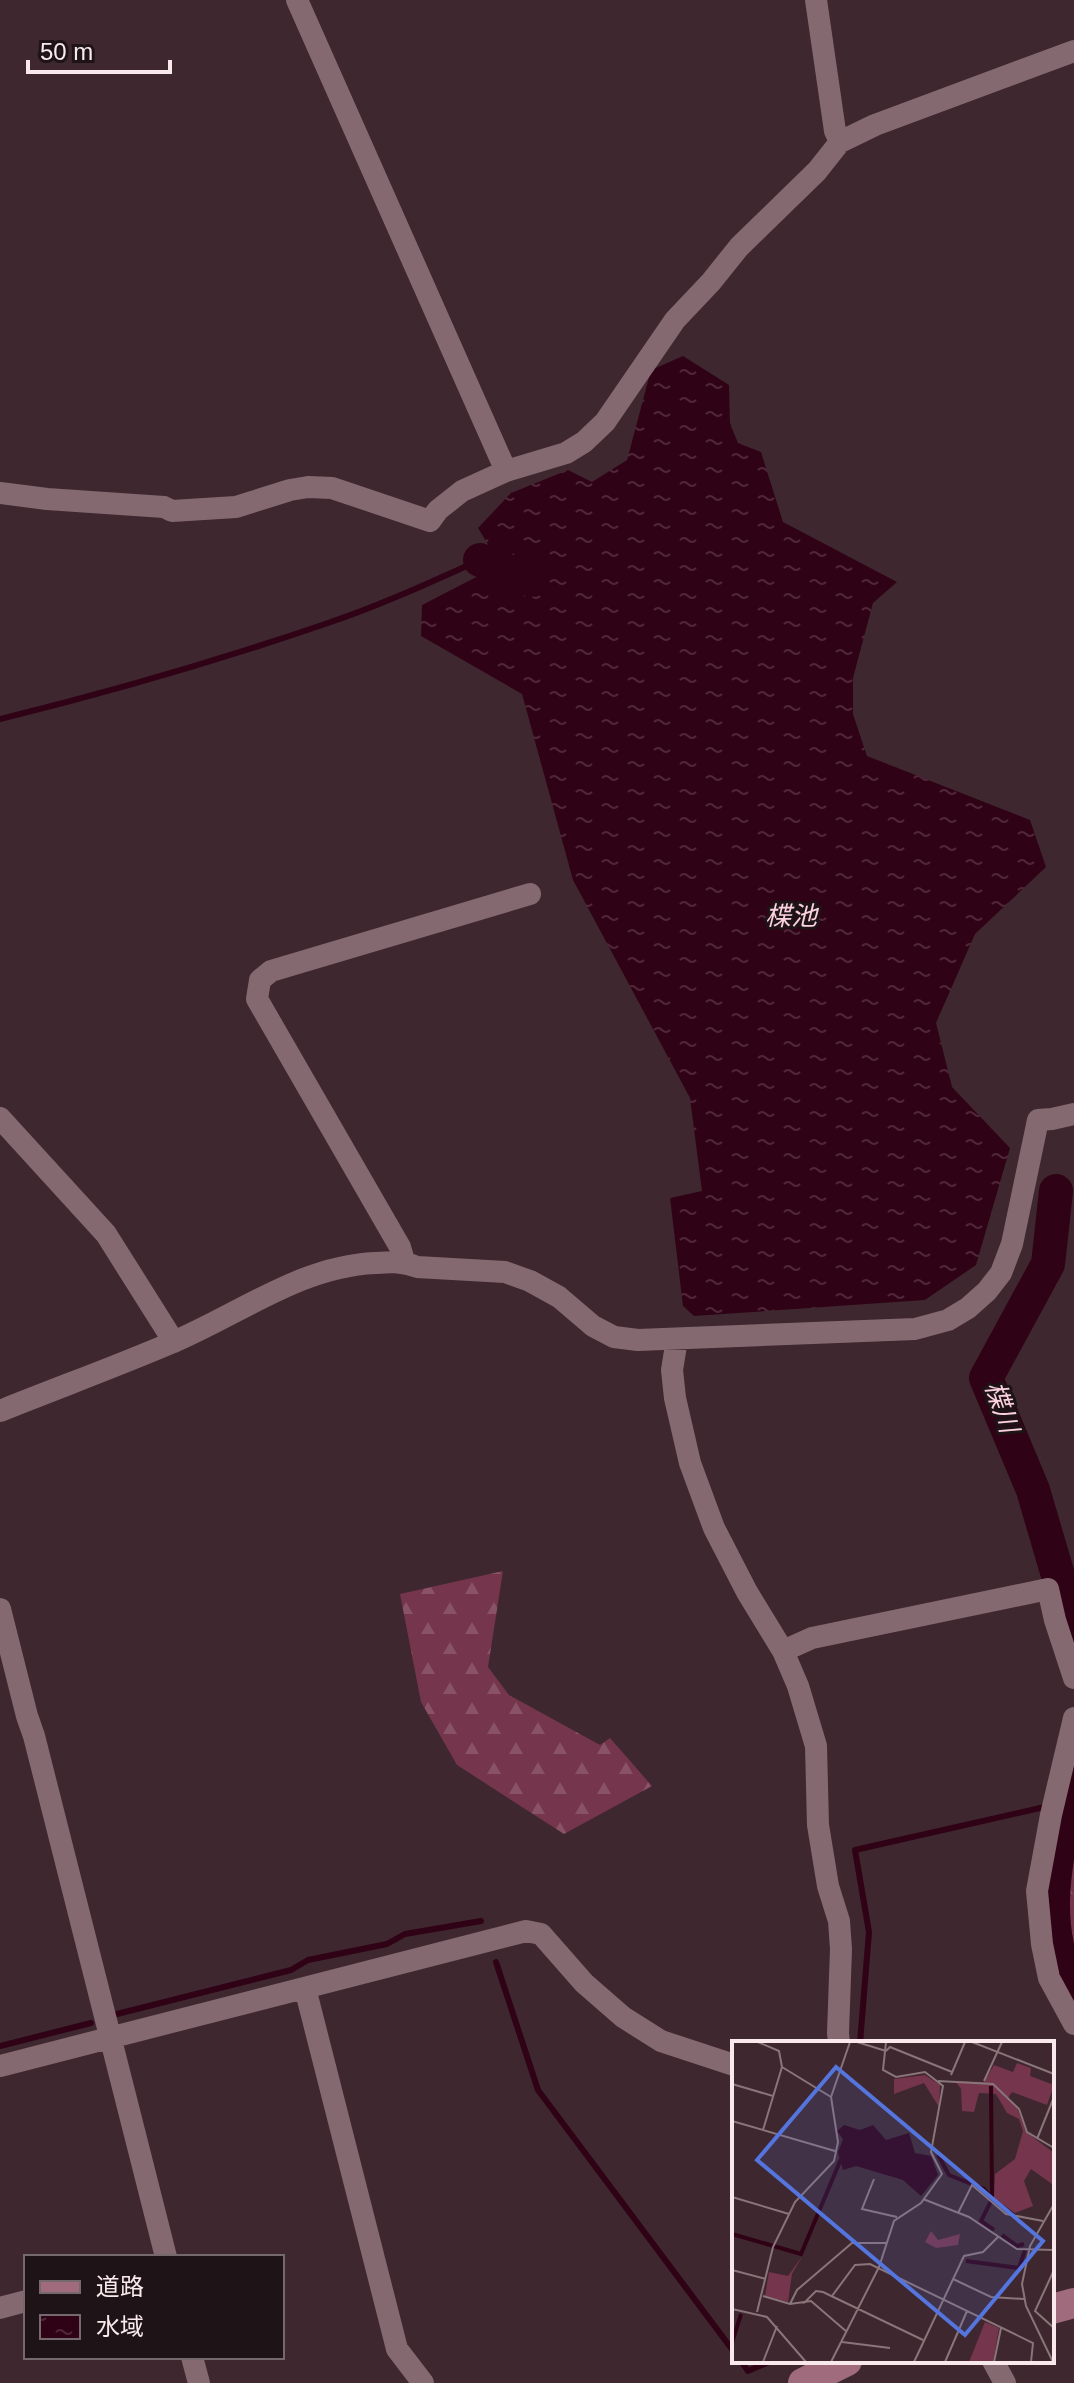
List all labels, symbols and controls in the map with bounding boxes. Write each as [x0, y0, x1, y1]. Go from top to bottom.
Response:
scale bar [28, 24, 170, 74]
text: 50 m [40, 38, 93, 65]
water label: 楪池 [765, 901, 820, 931]
water label: 楪川 [979, 1378, 1026, 1439]
inset map [732, 2041, 1054, 2363]
legend [24, 2255, 284, 2359]
text: 道路 [96, 2273, 144, 2300]
text: 水域 [96, 2313, 144, 2340]

